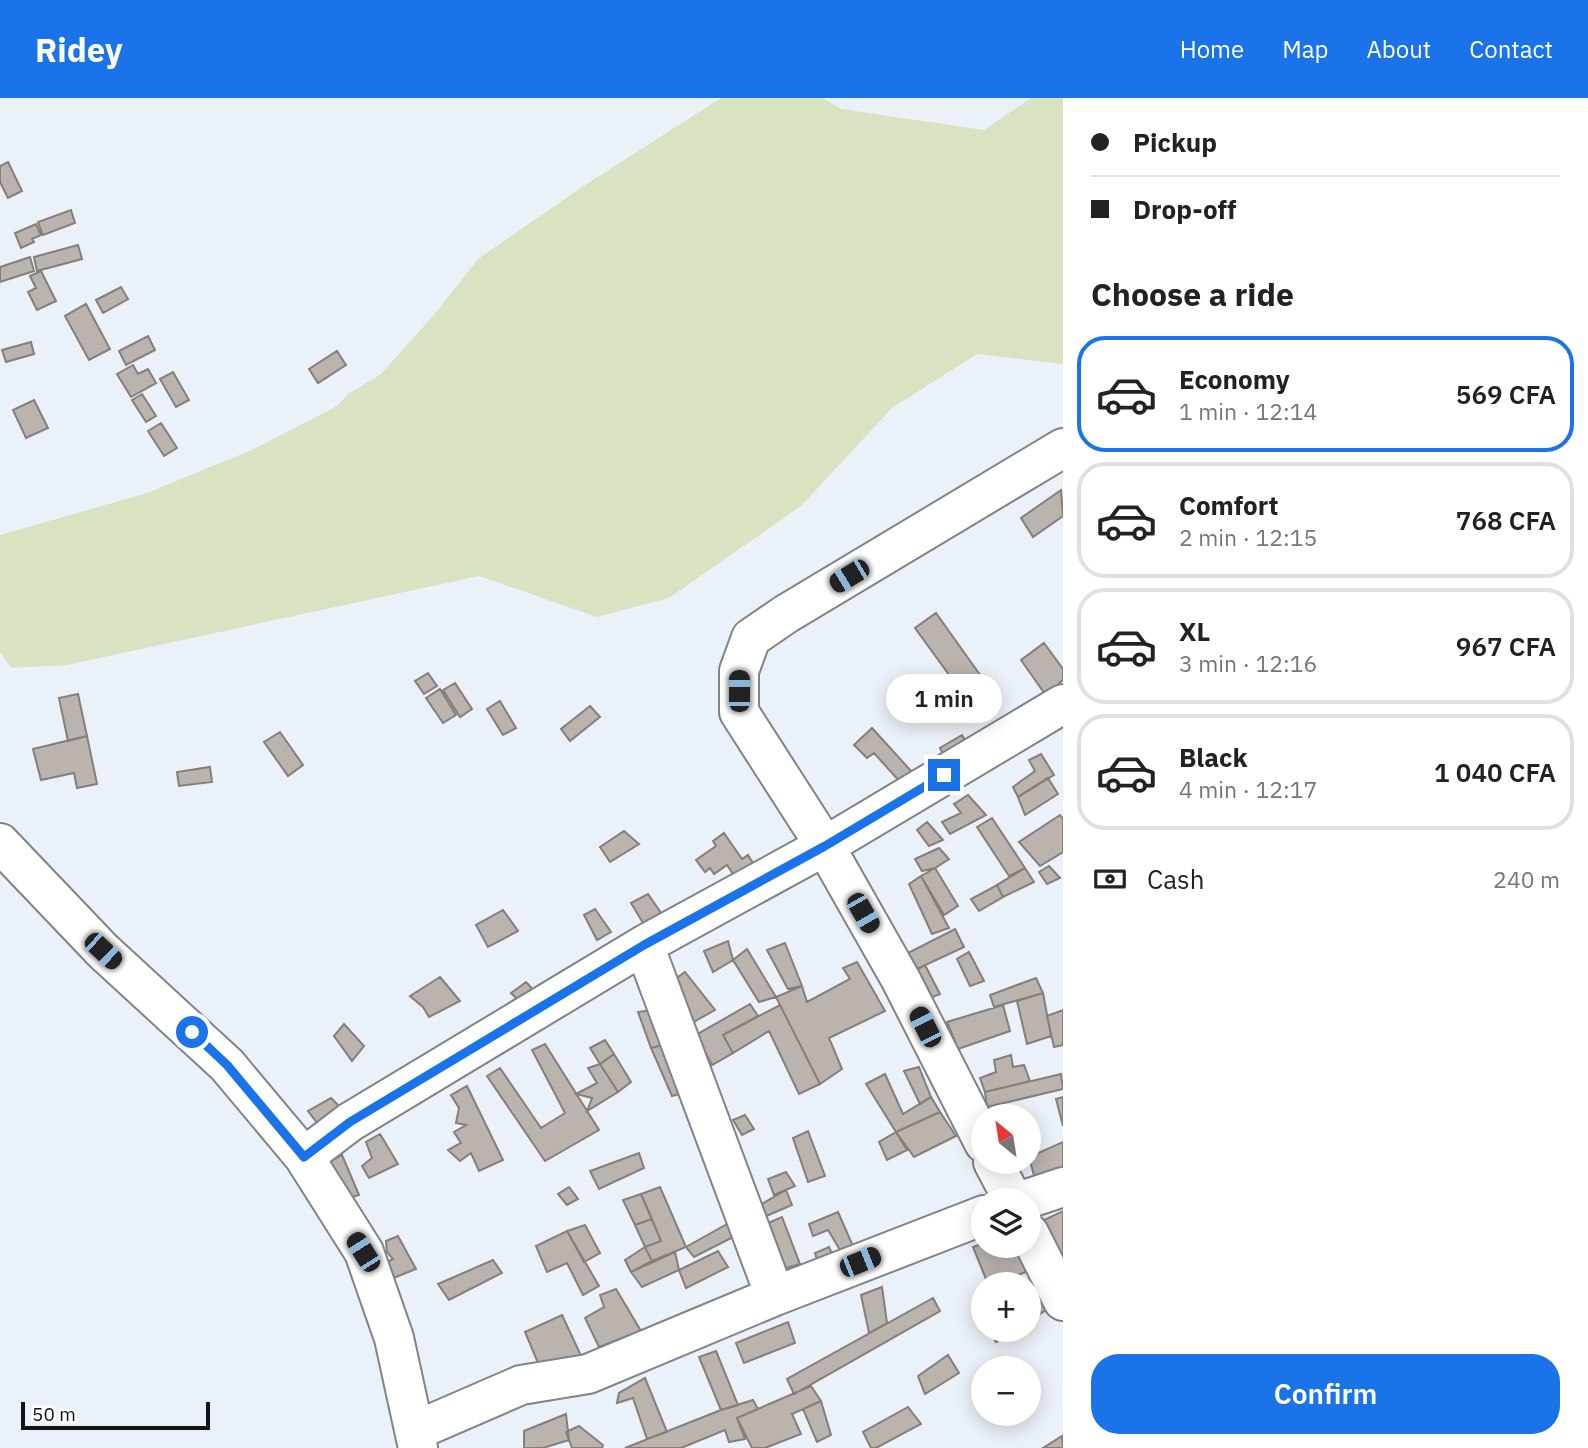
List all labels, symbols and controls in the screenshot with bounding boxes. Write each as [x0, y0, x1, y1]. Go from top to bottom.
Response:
text: Ridey [35, 28, 123, 71]
text: Home [1180, 33, 1244, 65]
text: Map [1282, 33, 1328, 65]
text: About [1366, 33, 1431, 65]
text: Contact [1469, 33, 1553, 65]
text: Pickup [1133, 125, 1217, 159]
text: Drop-off [1133, 192, 1236, 226]
text: Choose a ride [1091, 273, 1294, 315]
text: Economy [1179, 362, 1290, 396]
icon: car [1095, 363, 1158, 426]
text: 569 CFA [1456, 377, 1556, 411]
text: 1 min · 12:14 [1179, 396, 1317, 426]
text: Comfort [1179, 488, 1278, 522]
icon: car [1095, 489, 1158, 552]
text: 768 CFA [1456, 503, 1556, 537]
text: 2 min · 12:15 [1179, 522, 1317, 552]
car [826, 556, 873, 596]
text: XL [1179, 614, 1210, 648]
icon: car [1095, 615, 1158, 678]
text: 967 CFA [1456, 629, 1556, 663]
text: 3 min · 12:16 [1179, 648, 1317, 678]
car [729, 670, 750, 712]
callout: 1 min [886, 674, 1002, 722]
text: 1 min [914, 683, 974, 713]
text: Black [1179, 740, 1247, 774]
icon: car [1095, 741, 1158, 804]
text: 1 040 CFA [1434, 755, 1556, 789]
route end [928, 759, 960, 791]
text: 4 min · 12:17 [1179, 774, 1317, 804]
icon: cash [1091, 860, 1129, 898]
text: Cash [1147, 862, 1204, 896]
text: 240 m [1493, 864, 1560, 894]
car [844, 890, 883, 936]
car [81, 929, 126, 973]
car [907, 1004, 944, 1050]
route start [176, 1016, 208, 1048]
north arrow [971, 1104, 1041, 1174]
map controls [971, 1104, 1041, 1426]
button: layers [971, 1188, 1041, 1258]
car [343, 1229, 384, 1275]
car [837, 1244, 884, 1280]
button: + [971, 1272, 1041, 1342]
button: Confirm [1091, 1354, 1560, 1434]
button: − [971, 1356, 1041, 1426]
scale bar [21, 1399, 210, 1431]
text: 50 m [32, 1402, 76, 1426]

